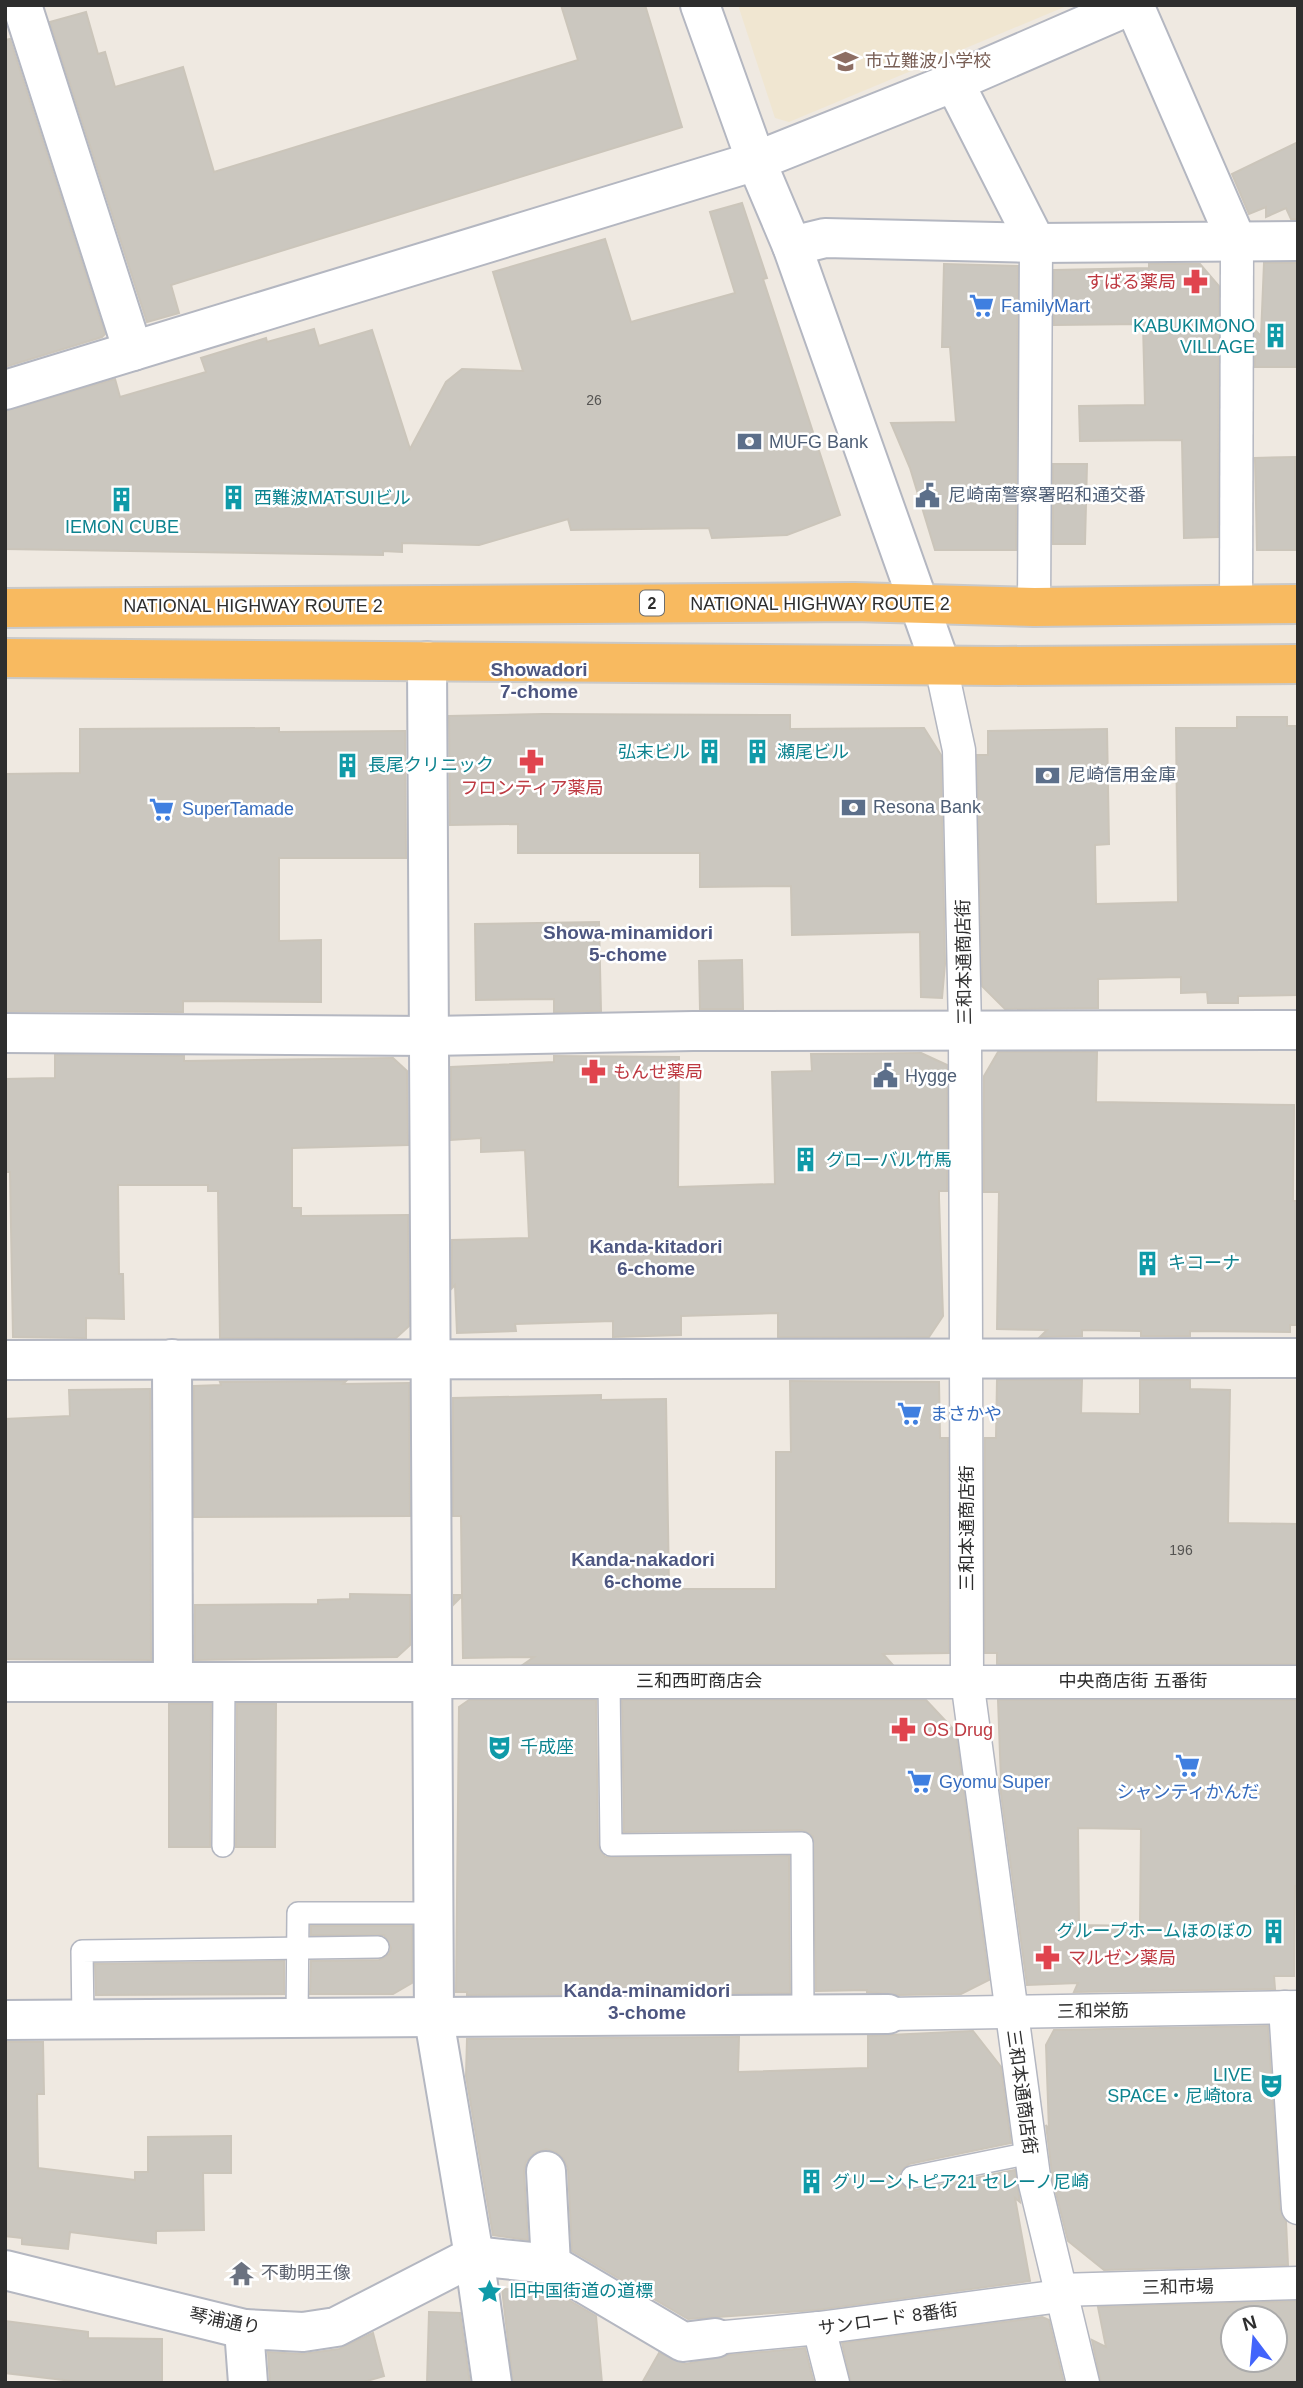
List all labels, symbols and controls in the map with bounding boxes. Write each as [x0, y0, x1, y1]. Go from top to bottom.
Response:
school or university icon: 市立難波小学校 [831, 47, 859, 75]
place label: 市立難波小学校 [865, 51, 991, 71]
pharmacy icon: すばる薬局 [1182, 268, 1210, 296]
place label: すばる薬局 [1086, 272, 1176, 292]
supermarket icon: FamilyMart [967, 292, 995, 320]
place label: FamilyMart [1001, 296, 1090, 316]
place label: KABUKIMONO VILLAGE [1133, 316, 1255, 357]
building icon: KABUKIMONO VILLAGE [1261, 322, 1289, 350]
house number: 26 [586, 392, 602, 408]
bank icon: MUFG Bank [735, 428, 763, 456]
place label: MUFG Bank [769, 432, 869, 452]
public building icon: 尼崎南警察署昭和通交番 [914, 481, 942, 509]
building icon: 西難波MATSUIビル [220, 484, 248, 512]
place label: 尼崎南警察署昭和通交番 [948, 485, 1146, 505]
building icon: IEMON CUBE [108, 486, 136, 514]
place label: 西難波MATSUIビル [254, 488, 411, 508]
place label: IEMON CUBE [65, 517, 179, 537]
road number: 2 [640, 590, 664, 616]
street label: NATIONAL HIGHWAY ROUTE 2 [690, 594, 950, 614]
street label: NATIONAL HIGHWAY ROUTE 2 [123, 596, 383, 616]
district label: Showadori 7-chome [490, 659, 588, 702]
building icon: 弘末ビル [696, 738, 724, 766]
building icon: 瀬尾ビル [743, 738, 771, 766]
place label: 弘末ビル [618, 742, 690, 762]
place label: 瀬尾ビル [777, 742, 849, 762]
pharmacy icon: フロンティア薬局 [518, 747, 546, 775]
building icon: 長尾クリニック [334, 751, 362, 779]
place label: 長尾クリニック [368, 755, 494, 775]
bank icon: 尼崎信用金庫 [1034, 761, 1062, 789]
place label: 尼崎信用金庫 [1068, 765, 1176, 785]
place label: フロンティア薬局 [461, 778, 603, 798]
bank icon: Resona Bank [839, 793, 867, 821]
supermarket icon: SuperTamade [148, 795, 176, 823]
place label: Resona Bank [873, 797, 982, 817]
place label: SuperTamade [182, 799, 294, 819]
street label: 三和本通商店街 [953, 899, 975, 1025]
district label: Showa-minamidori 5-chome [543, 922, 713, 965]
pharmacy icon: もんせ薬局 [579, 1058, 607, 1086]
place label: もんせ薬局 [613, 1062, 703, 1082]
public building icon: Hygge [871, 1062, 899, 1090]
place label: Hygge [905, 1066, 957, 1086]
building icon: グローバル竹馬 [792, 1146, 820, 1174]
place label: グローバル竹馬 [826, 1150, 952, 1170]
district label: Kanda-kitadori 6-chome [589, 1236, 723, 1279]
building icon: キコーナ [1134, 1249, 1162, 1277]
place label: キコーナ [1168, 1253, 1240, 1273]
supermarket icon: まさかや [896, 1400, 924, 1428]
place label: まさかや [930, 1404, 1002, 1424]
street label: 三和本通商店街 [957, 1465, 977, 1591]
house number: 196 [1169, 1542, 1193, 1558]
district label: Kanda-nakadori 6-chome [571, 1549, 715, 1592]
street label: 三和西町商店会 [636, 1671, 762, 1691]
street label: 中央商店街 五番街 [1058, 1671, 1208, 1691]
pharmacy icon: OS Drug [889, 1716, 917, 1744]
place label: OS Drug [923, 1720, 993, 1740]
theatre icon: 千成座 [486, 1733, 514, 1761]
place label: 千成座 [520, 1737, 574, 1757]
supermarket icon: シャンティかんだ [1174, 1751, 1202, 1779]
supermarket icon: Gyomu Super [905, 1768, 933, 1796]
place label: Gyomu Super [939, 1772, 1050, 1792]
place label: シャンティかんだ [1117, 1782, 1259, 1802]
building icon: グループホームほのぼの [1259, 1917, 1287, 1945]
place label: グループホームほのぼの [1057, 1921, 1253, 1941]
pharmacy icon: マルゼン薬局 [1034, 1944, 1062, 1972]
place label: マルゼン薬局 [1068, 1948, 1176, 1968]
district label: Kanda-minamidori 3-chome [564, 1980, 730, 2023]
street label: 三和栄筋 [1057, 2000, 1129, 2022]
street label: 三和本通商店街 [1003, 2028, 1041, 2156]
place label: LIVE SPACE・尼崎tora [1107, 2065, 1253, 2106]
theatre icon: LIVE SPACE・尼崎tora [1258, 2071, 1286, 2099]
building icon: グリーントピア21 セレーノ尼崎 [798, 2168, 826, 2196]
place label: グリーントピア21 セレーノ尼崎 [832, 2172, 1089, 2192]
temple icon: 不動明王像 [227, 2259, 255, 2287]
place label: 不動明王像 [261, 2263, 351, 2283]
street label: 三和市場 [1142, 2276, 1214, 2298]
place icon: 旧中国街道の道標 [475, 2277, 503, 2305]
place label: 旧中国街道の道標 [509, 2281, 653, 2301]
street label: サンロード 8番街 [817, 2299, 959, 2339]
street label: 琴浦通り [188, 2304, 262, 2338]
north arrow [1219, 2304, 1289, 2374]
text: N [1240, 2311, 1259, 2335]

